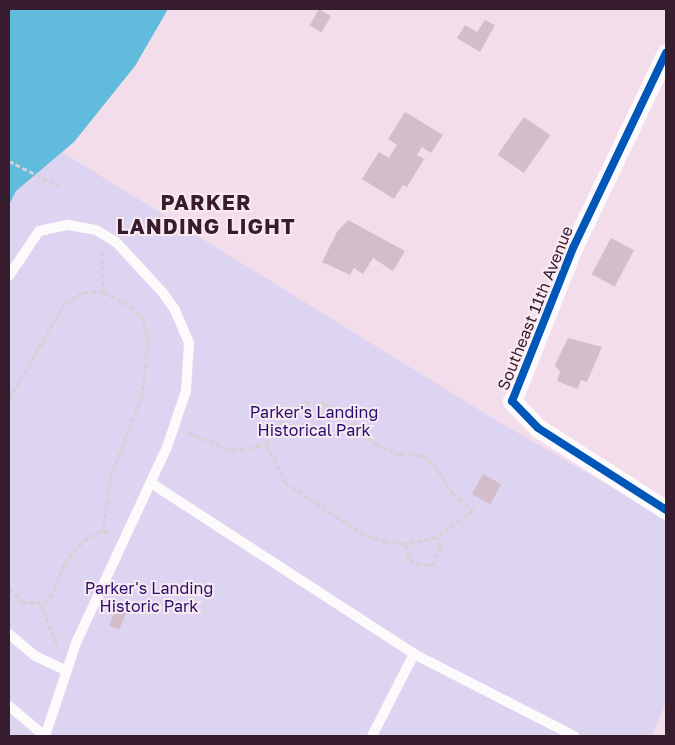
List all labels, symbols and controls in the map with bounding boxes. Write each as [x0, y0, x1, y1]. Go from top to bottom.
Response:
district label: PARKER LANDING LIGHT [115, 189, 297, 239]
street label: Southeast 11th Avenue [493, 223, 577, 393]
park label: Parker's Landing Historical Park [250, 402, 378, 440]
park label: Parker's Landing Historic Park [85, 578, 213, 616]

